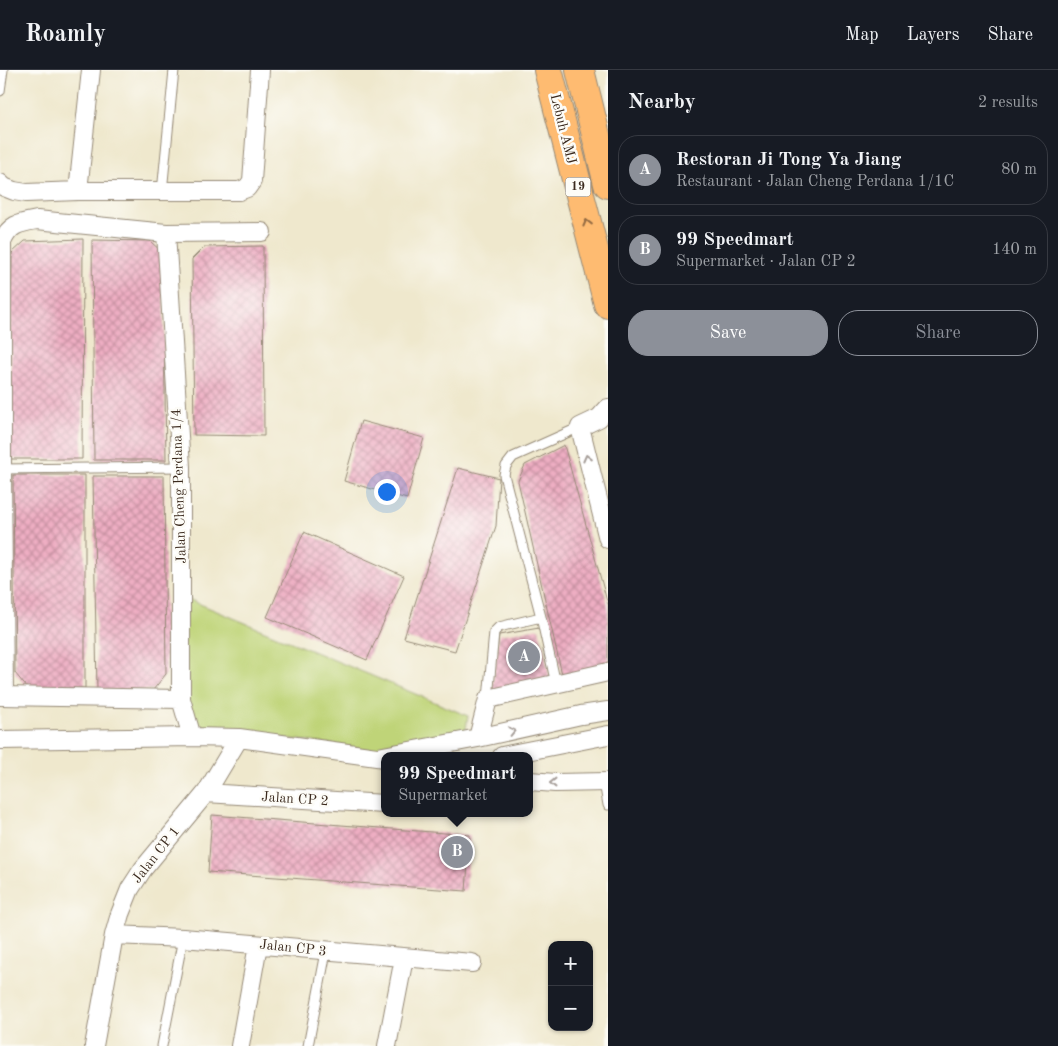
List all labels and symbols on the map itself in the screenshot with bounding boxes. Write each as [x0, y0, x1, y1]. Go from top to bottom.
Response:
street label: Lebuh AMJ [547, 92, 579, 166]
road number: 19 [566, 178, 590, 196]
one-way arrow [582, 218, 593, 227]
street label: Jalan Cheng Perdana 1/4 [169, 408, 189, 564]
one-way arrow [583, 454, 593, 462]
your location [374, 479, 400, 505]
pin: A [508, 638, 540, 676]
one-way arrow [507, 726, 516, 737]
one-way arrow [549, 778, 556, 788]
street label: Jalan CP 2 [261, 790, 329, 808]
street label: Jalan CP 1 [130, 824, 182, 886]
pin: B [441, 833, 473, 871]
street label: Jalan CP 3 [259, 938, 327, 958]

